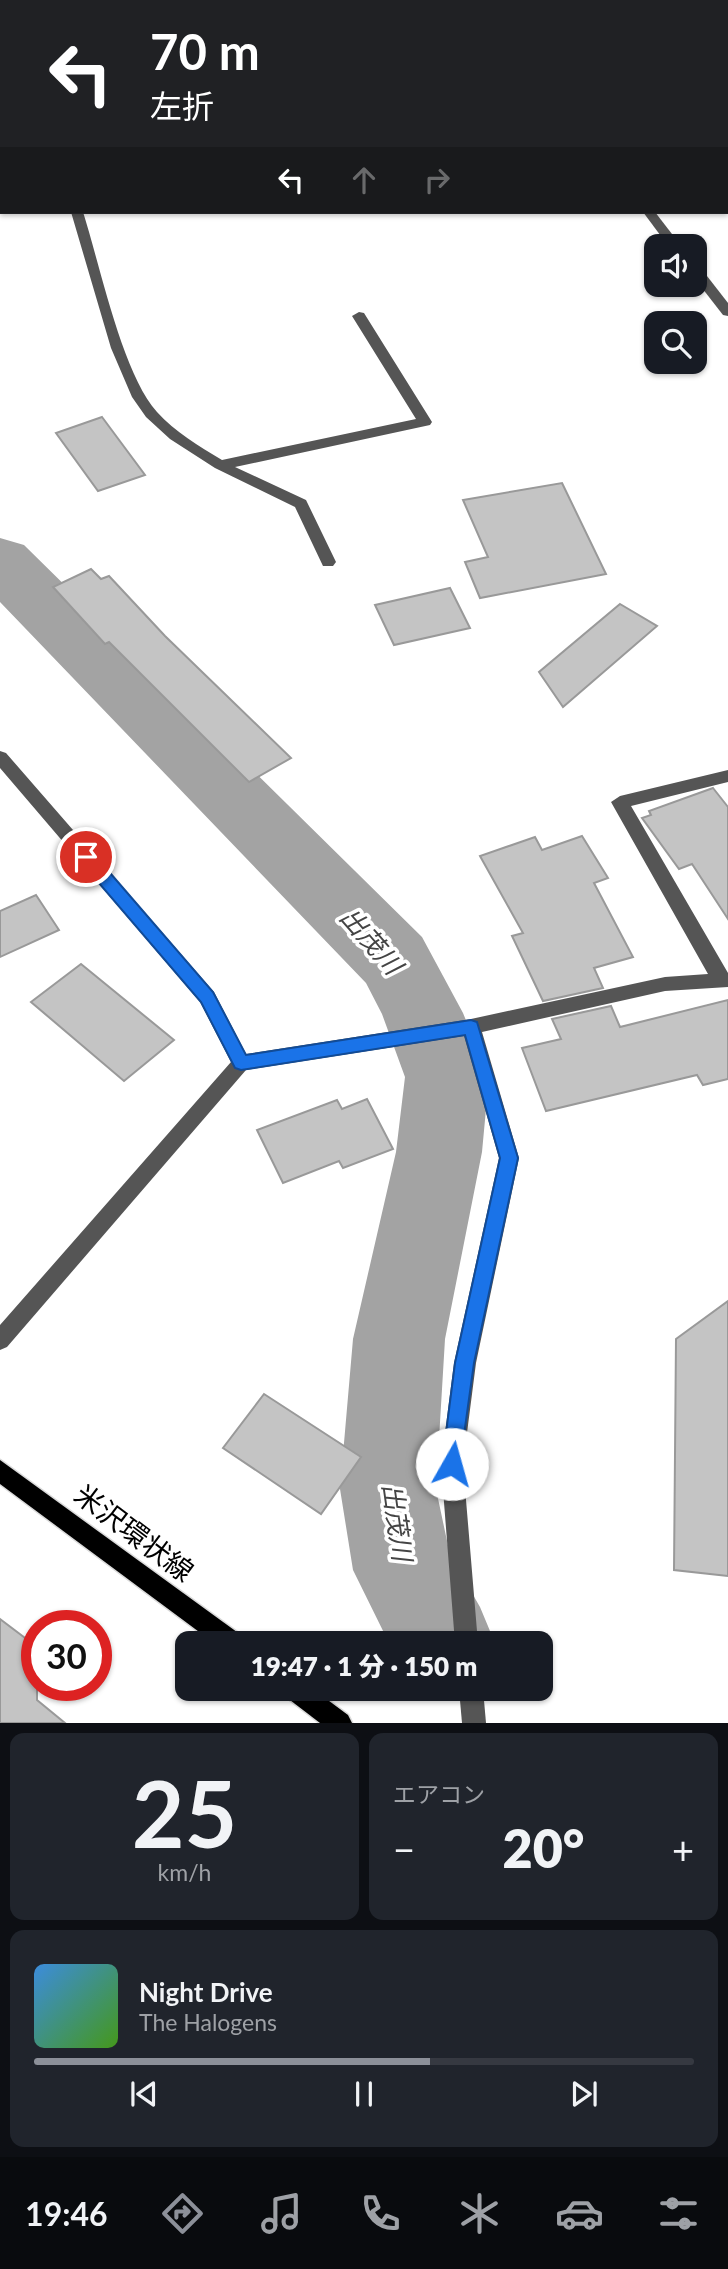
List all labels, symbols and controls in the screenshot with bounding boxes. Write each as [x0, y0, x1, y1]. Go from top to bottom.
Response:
text: 70 m [150, 22, 260, 80]
icon: left [35, 28, 126, 119]
text: 左折 [150, 86, 214, 125]
icon: left [272, 161, 310, 199]
icon: ahead [345, 161, 383, 199]
icon: right [418, 161, 456, 199]
map controls [644, 234, 707, 374]
button: sound [644, 234, 707, 297]
button: search [644, 311, 707, 374]
pin [56, 827, 116, 887]
icon: arrive [67, 838, 105, 876]
water label: 出茂川 [334, 900, 411, 983]
position arrow [415, 1427, 489, 1501]
street label: 米沢環状線 [68, 1476, 201, 1588]
water label: 出茂川 [377, 1481, 420, 1566]
speed limit sign: 30 [21, 1610, 112, 1701]
text: 19:47 · 1 分 · 150 m [251, 1650, 477, 1682]
text: 25 [132, 1758, 237, 1867]
text: エアコン [393, 1780, 485, 1808]
text: 20° [503, 1817, 584, 1879]
text: − [393, 1826, 415, 1872]
text: + [672, 1826, 694, 1872]
text: km/h [158, 1858, 211, 1886]
text: Night Drive [139, 1976, 273, 2008]
text: The Halogens [139, 2008, 277, 2036]
icon: previous [125, 2075, 163, 2113]
icon: pause [345, 2075, 383, 2113]
icon: next [565, 2075, 603, 2113]
icon: directions [158, 2189, 207, 2238]
icon: music [257, 2189, 306, 2238]
icon: phone [356, 2189, 405, 2238]
icon: climate [455, 2189, 504, 2238]
icon: car [555, 2189, 604, 2238]
icon: filters [654, 2189, 703, 2238]
text: 19:46 [25, 2194, 108, 2233]

